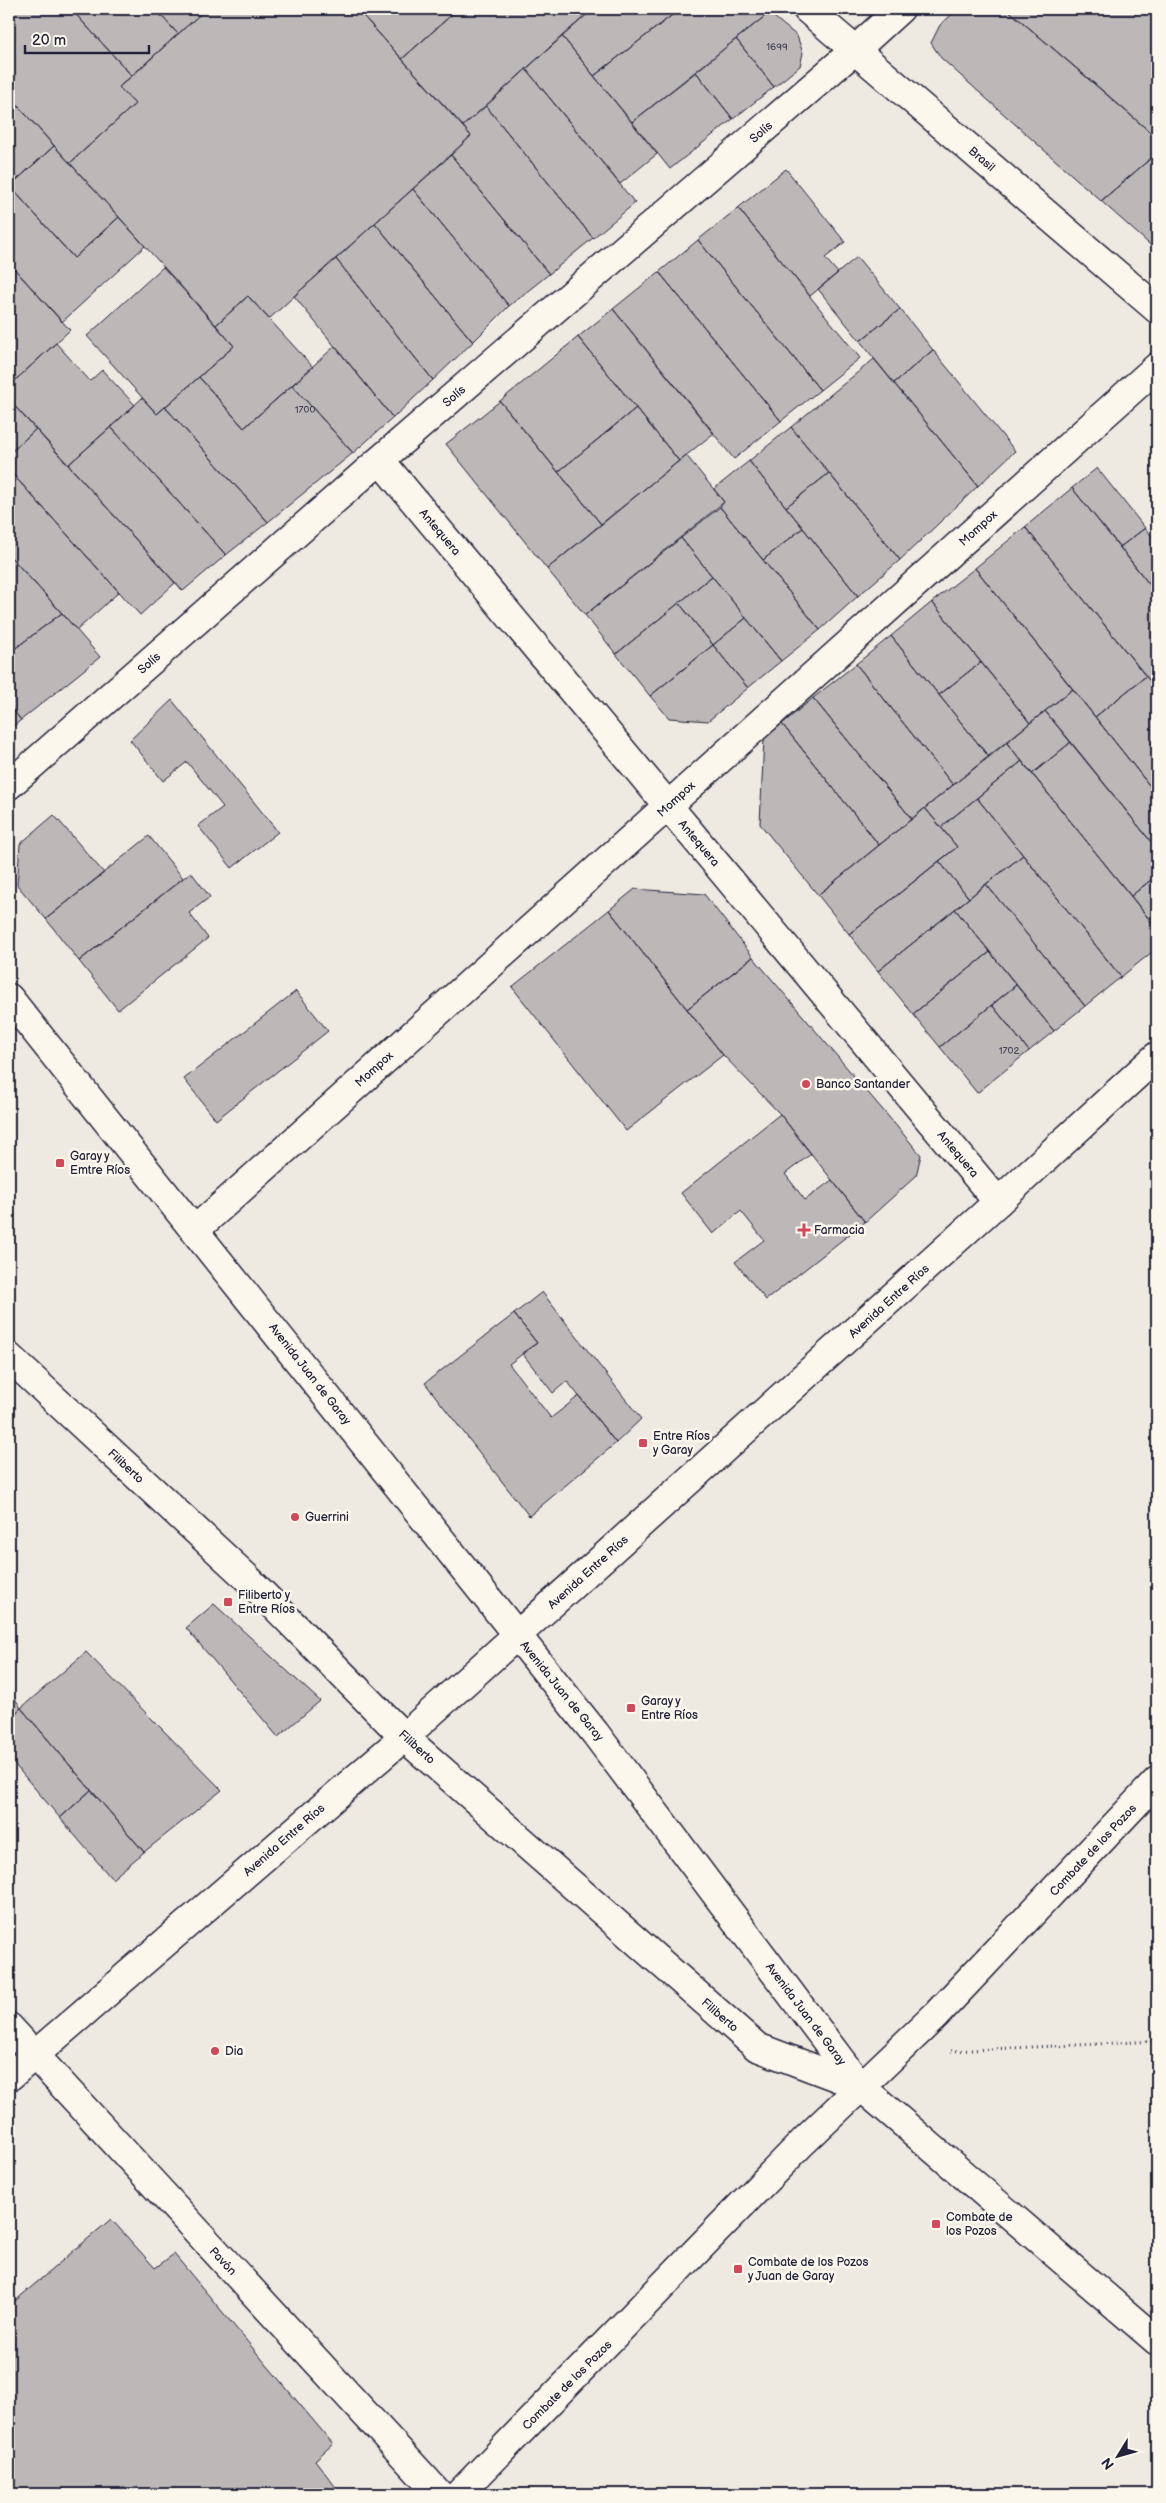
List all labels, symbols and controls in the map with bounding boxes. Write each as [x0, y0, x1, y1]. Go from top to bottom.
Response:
scale bar [25, 22, 149, 54]
text: 20 m [32, 31, 66, 50]
house number: 1699 [766, 41, 788, 53]
street label: Solís [747, 118, 776, 146]
street label: Brasil [965, 144, 998, 175]
street label: Solís [440, 382, 469, 410]
house number: 1700 [295, 404, 315, 416]
street label: Antequera [416, 506, 464, 559]
street label: Mompox [956, 507, 1001, 549]
street label: Solís [135, 649, 164, 677]
street label: Mompox [654, 778, 699, 820]
street label: Antequera [675, 817, 723, 870]
house number: 1702 [999, 1045, 1019, 1057]
street label: Mompox [352, 1048, 397, 1090]
place label: Banco Santander [816, 1077, 911, 1092]
marker: Banco Santander [800, 1078, 812, 1090]
street label: Antequera [934, 1128, 982, 1181]
place label: Garay y Emtre Ríos [70, 1149, 130, 1178]
marker: Garay y Emtre Ríos [54, 1157, 66, 1169]
place label: Farmacia [814, 1223, 865, 1238]
marker: Farmacia [798, 1224, 810, 1236]
street label: Avenida Entre Ríos [846, 1261, 933, 1341]
street label: Avenida Juan de Garay [265, 1321, 354, 1428]
place label: Entre Ríos y Garay [652, 1429, 710, 1458]
marker: Entre Ríos y Garay [637, 1437, 649, 1449]
street label: Filiberto [104, 1446, 147, 1487]
place label: Guerrini [305, 1510, 349, 1525]
marker: Guerrini [289, 1511, 301, 1523]
street label: Avenida Entre Ríos [545, 1532, 632, 1612]
place label: Filiberto y Entre Ríos [238, 1588, 295, 1617]
marker: Filiberto y Entre Ríos [222, 1596, 234, 1608]
street label: Avenida Juan de Garay [517, 1638, 607, 1745]
place label: Garay y Entre Ríos [641, 1694, 698, 1723]
marker: Garay y Entre Ríos [625, 1702, 637, 1714]
street label: Filiberto [395, 1727, 438, 1768]
street label: Avenida Entre Ríos [240, 1801, 328, 1880]
street label: Combate de los Pozos [1047, 1801, 1140, 1900]
street label: Avenida Juan de Garay [762, 1960, 849, 2069]
street label: Filiberto [698, 1995, 741, 2036]
place label: Dia [225, 2044, 244, 2059]
marker: Dia [209, 2045, 221, 2057]
place label: Combate de los Pozos [946, 2210, 1013, 2239]
marker: Combate de los Pozos [930, 2218, 942, 2230]
street label: Pavón [206, 2244, 240, 2279]
place label: Combate de los Pozos y Juan de Garay [747, 2255, 869, 2284]
marker: Combate de los Pozos y Juan de Garay [732, 2263, 744, 2275]
street label: Combate de los Pozos [519, 2337, 615, 2433]
north arrow [1094, 2430, 1144, 2480]
text: N [1098, 2454, 1118, 2473]

